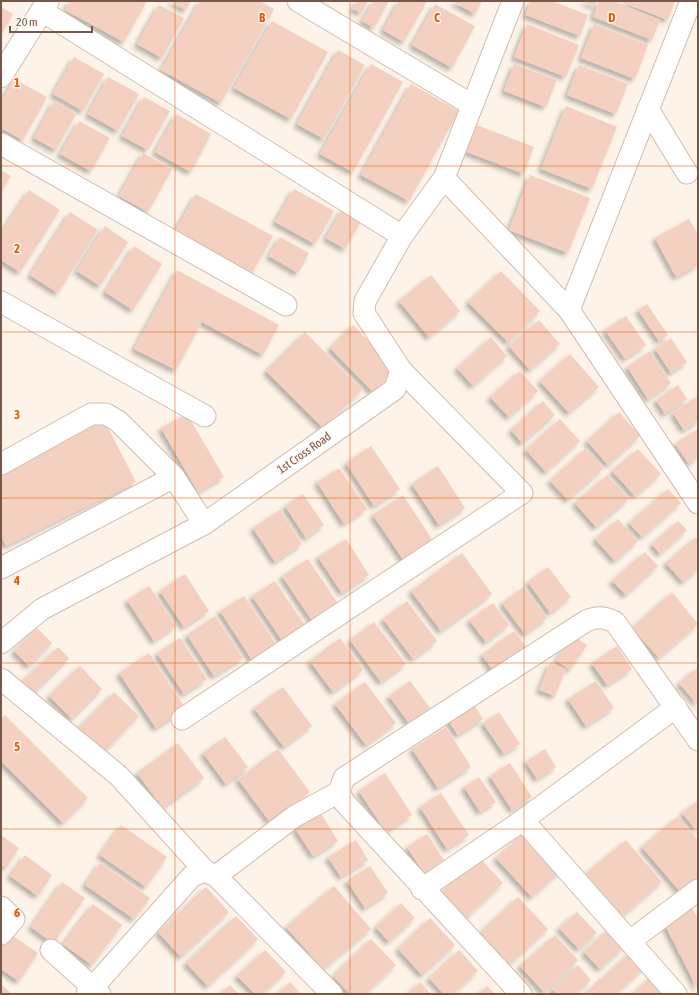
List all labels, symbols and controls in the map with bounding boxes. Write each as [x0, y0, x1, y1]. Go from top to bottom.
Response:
scale bar [10, 8, 92, 34]
text: B [259, 10, 266, 25]
text: C [434, 10, 440, 25]
text: D [608, 10, 616, 25]
text: 20 m [16, 15, 38, 29]
text: 1 [14, 75, 20, 90]
text: 2 [14, 241, 20, 256]
text: 3 [14, 407, 20, 422]
street label: 1st Cross Road [274, 429, 334, 477]
text: 4 [13, 573, 20, 588]
text: 5 [14, 739, 20, 754]
text: 6 [14, 905, 20, 920]

